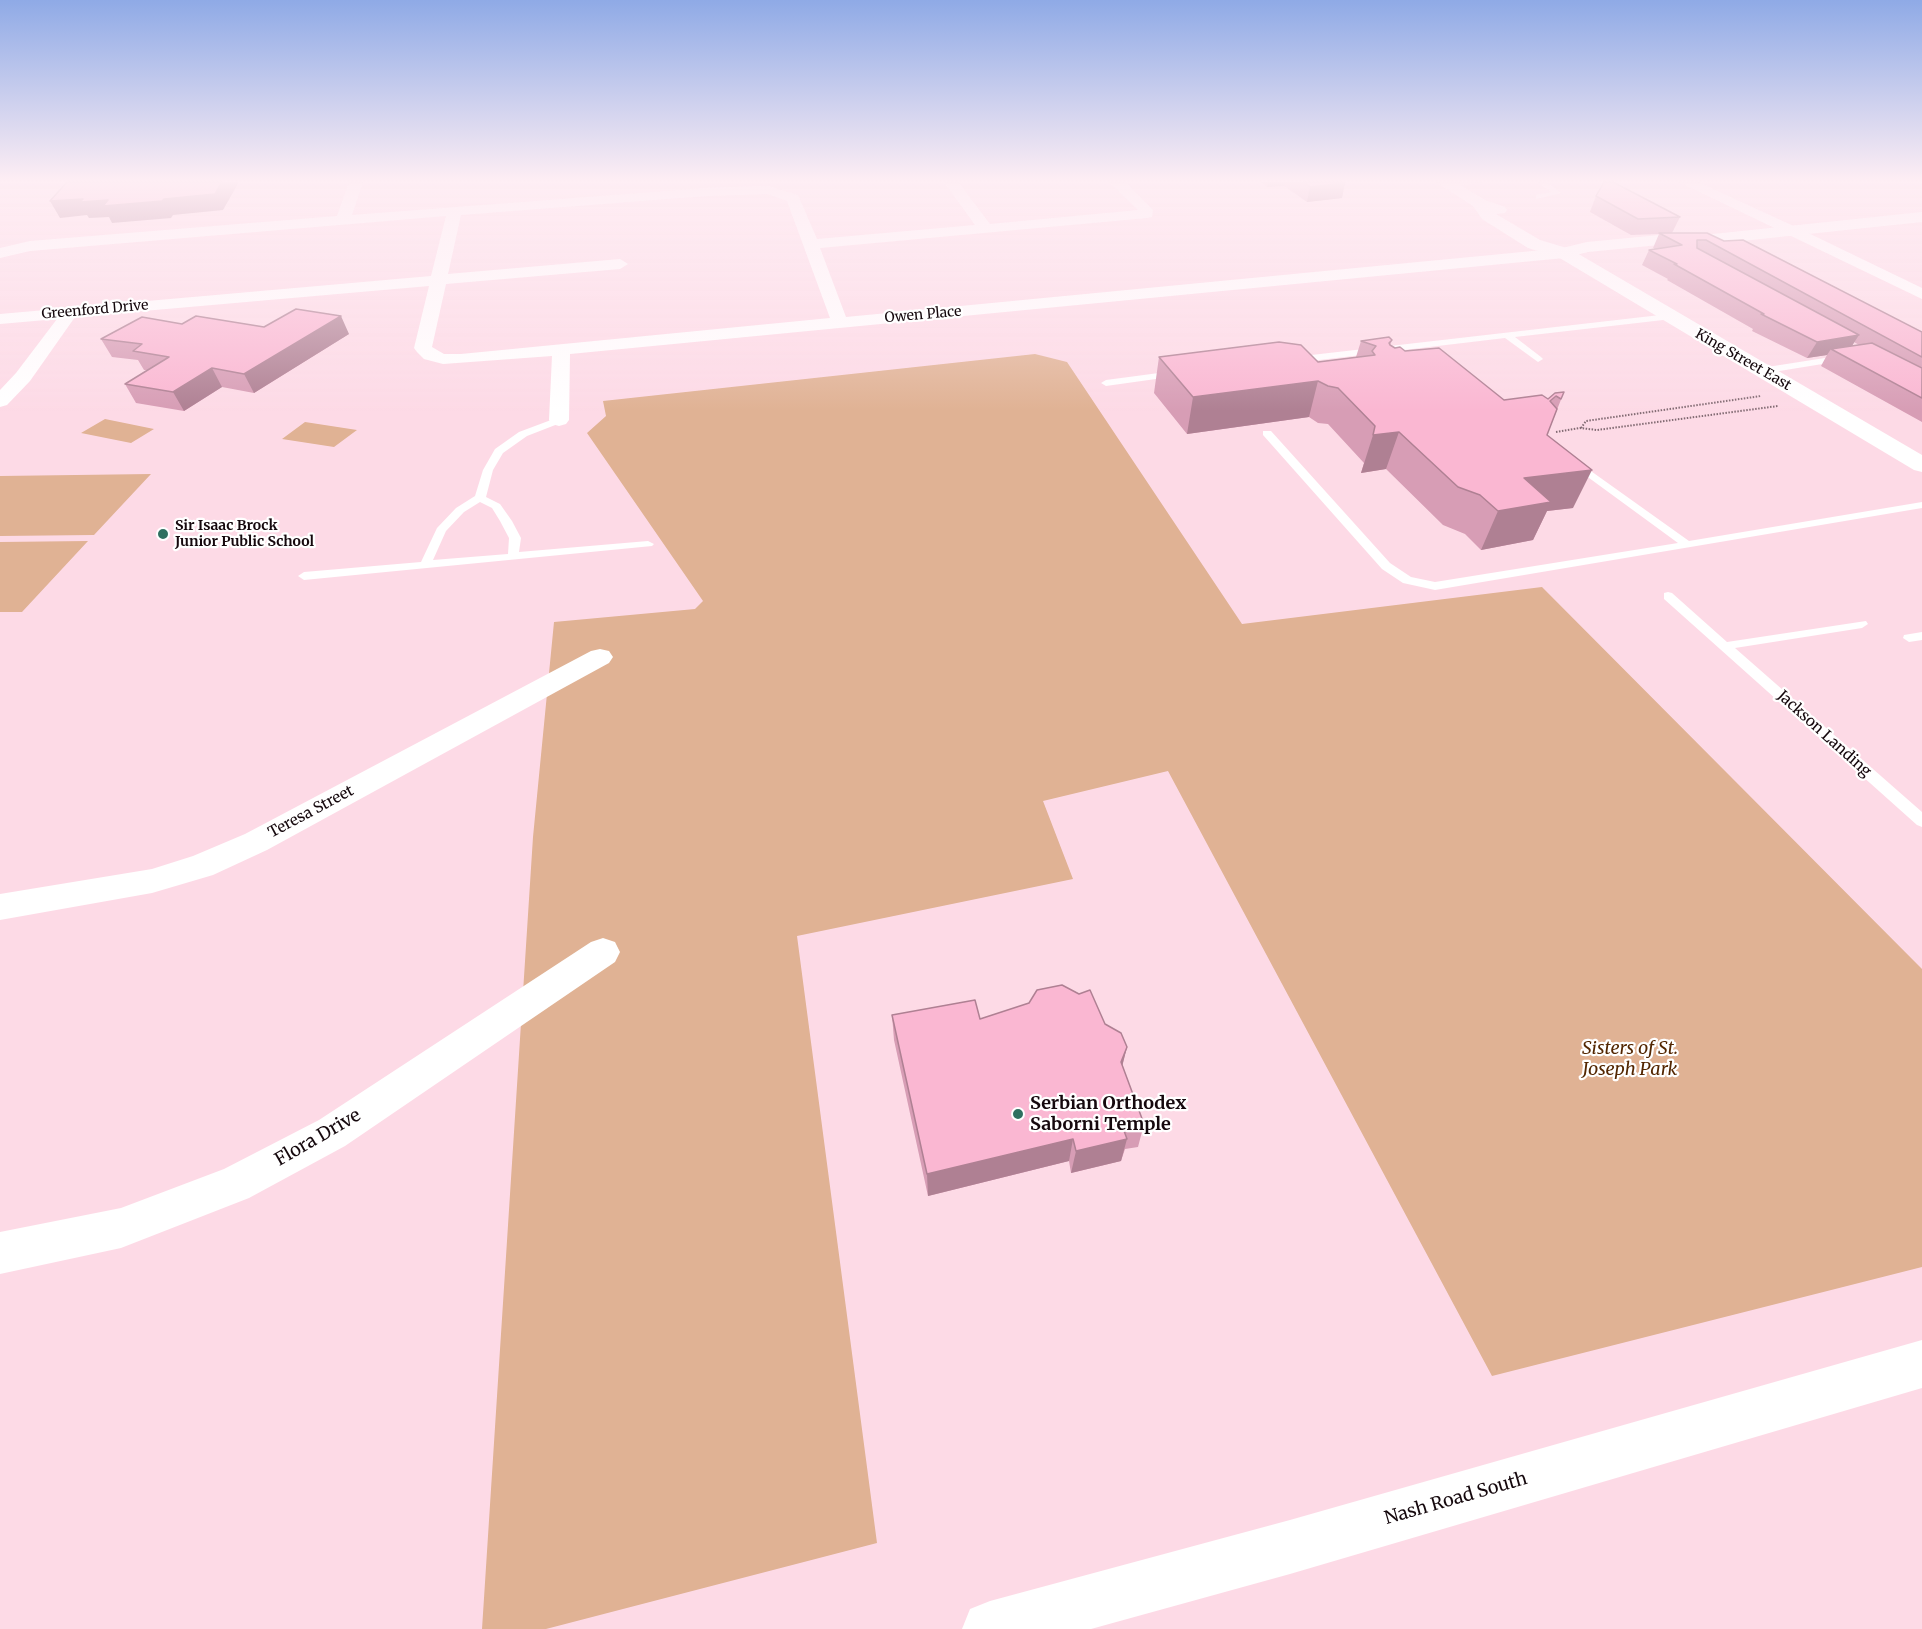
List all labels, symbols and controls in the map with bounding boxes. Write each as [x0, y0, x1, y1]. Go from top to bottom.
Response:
street label: Greenford Drive [41, 297, 149, 323]
street label: Owen Place [884, 303, 962, 327]
street label: King Street East [1692, 326, 1794, 394]
place label: Sir Isaac Brock Junior Public School [175, 518, 314, 550]
marker: Sir Isaac Brock Junior Public School [156, 527, 170, 541]
street label: Jackson Landing [1773, 687, 1875, 781]
street label: Teresa Street [265, 782, 357, 842]
park label: Sisters of St. Joseph Park [1582, 1038, 1678, 1080]
place label: Serbian Orthodex Saborni Temple [1030, 1093, 1186, 1136]
street label: Flora Drive [271, 1105, 365, 1171]
marker: Serbian Orthodex Saborni Temple [1011, 1107, 1025, 1121]
street label: Nash Road South [1382, 1468, 1530, 1530]

